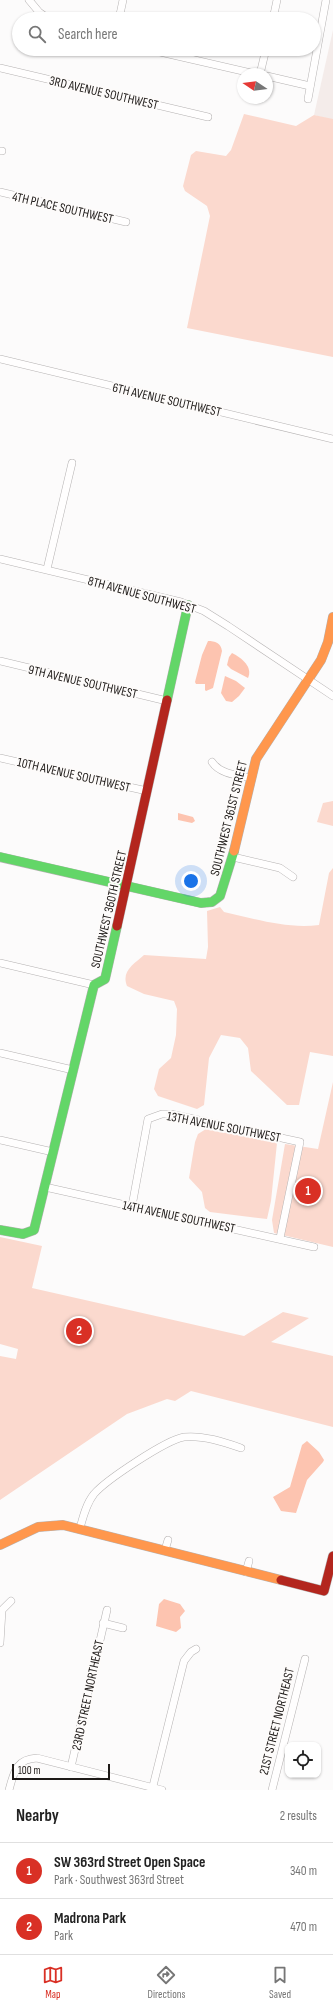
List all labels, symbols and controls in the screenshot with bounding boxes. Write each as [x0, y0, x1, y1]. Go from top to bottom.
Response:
search box [12, 12, 321, 56]
icon: search [26, 23, 48, 45]
text: Search here [58, 25, 118, 44]
north arrow [237, 68, 273, 104]
street label: 3RD AVENUE SOUTHWEST [48, 73, 160, 113]
street label: 4TH PLACE SOUTHWEST [11, 189, 115, 227]
street label: 6TH AVENUE SOUTHWEST [111, 380, 223, 420]
street label: 8TH AVENUE SOUTHWEST [86, 573, 198, 617]
street label: 9TH AVENUE SOUTHWEST [27, 662, 139, 702]
street label: 10TH AVENUE SOUTHWEST [16, 754, 132, 796]
street label: SOUTHWEST 361ST STREET [207, 759, 251, 878]
street label: SOUTHWEST 360TH STREET [88, 849, 130, 970]
your location [181, 871, 201, 891]
street label: 13TH AVENUE SOUTHWEST [166, 1108, 282, 1146]
pin: 1 [295, 1176, 321, 1206]
street label: 14TH AVENUE SOUTHWEST [121, 1197, 237, 1237]
pin: 2 [66, 1316, 92, 1346]
street label: 23RD STREET NORTHEAST [68, 1639, 107, 1752]
street label: 21ST STREET NORTHEAST [256, 1666, 298, 1776]
map controls [285, 1742, 321, 1778]
button: locate [285, 1742, 321, 1778]
scale bar [12, 1762, 110, 1781]
text: 100 m [18, 1764, 40, 1777]
text: Nearby [16, 1806, 59, 1826]
text: 2 results [280, 1808, 317, 1824]
text: SW 363rd Street Open Space [54, 1853, 206, 1872]
text: 1 [26, 1863, 32, 1879]
text: 340 m [290, 1863, 317, 1879]
text: Park · Southwest 363rd Street [54, 1872, 184, 1888]
text: Madrona Park [54, 1909, 126, 1928]
text: 2 [26, 1919, 32, 1935]
text: 470 m [290, 1919, 317, 1935]
text: Park [54, 1928, 73, 1944]
tab: Map [42, 1964, 64, 2001]
tab: Directions [148, 1964, 185, 2001]
tab: Saved [269, 1964, 291, 2001]

